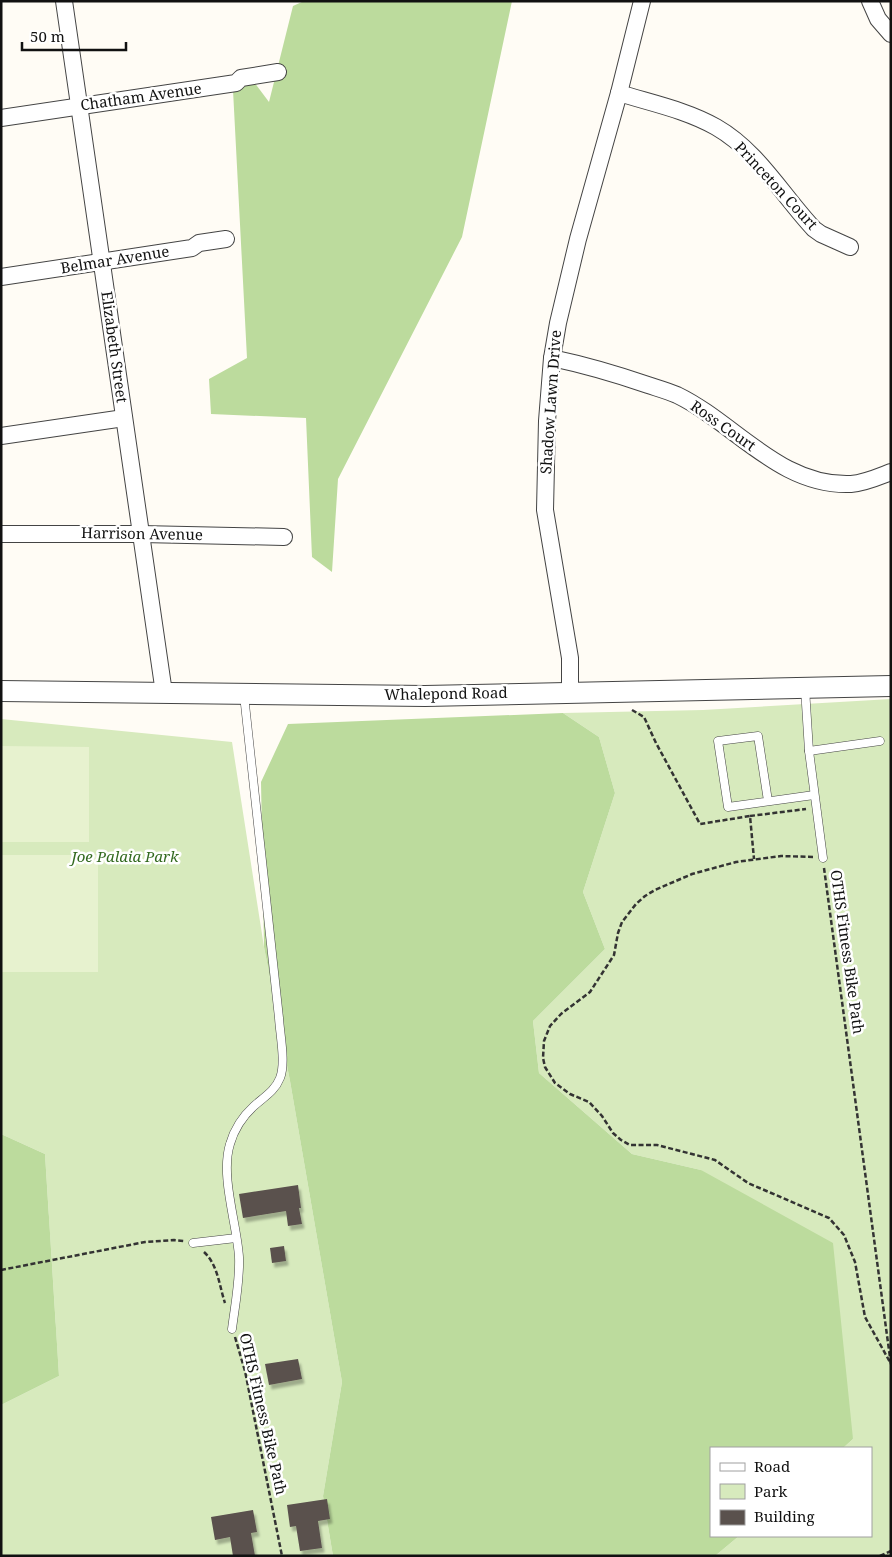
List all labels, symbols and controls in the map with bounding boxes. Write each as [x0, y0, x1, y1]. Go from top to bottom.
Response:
scale bar [22, 20, 126, 52]
text: 50 m [30, 26, 65, 46]
street label: Chatham Avenue [79, 78, 203, 114]
street label: Princeton Court [731, 137, 823, 234]
street label: Belmar Avenue [59, 241, 171, 277]
street label: Elizabeth Street [97, 290, 133, 404]
street label: Shadow Lawn Drive [535, 329, 565, 475]
street label: Ross Court [687, 395, 760, 455]
street label: Harrison Avenue [81, 522, 203, 544]
street label: Whalepond Road [384, 682, 508, 704]
park label: Joe Palaia Park [68, 846, 179, 866]
street label: OTHS Fitness Bike Path [827, 869, 869, 1036]
street label: OTHS Fitness Bike Path [236, 1331, 292, 1497]
legend [710, 1447, 872, 1537]
text: Road [754, 1456, 790, 1476]
text: Park [754, 1481, 788, 1501]
text: Building [754, 1506, 815, 1526]

